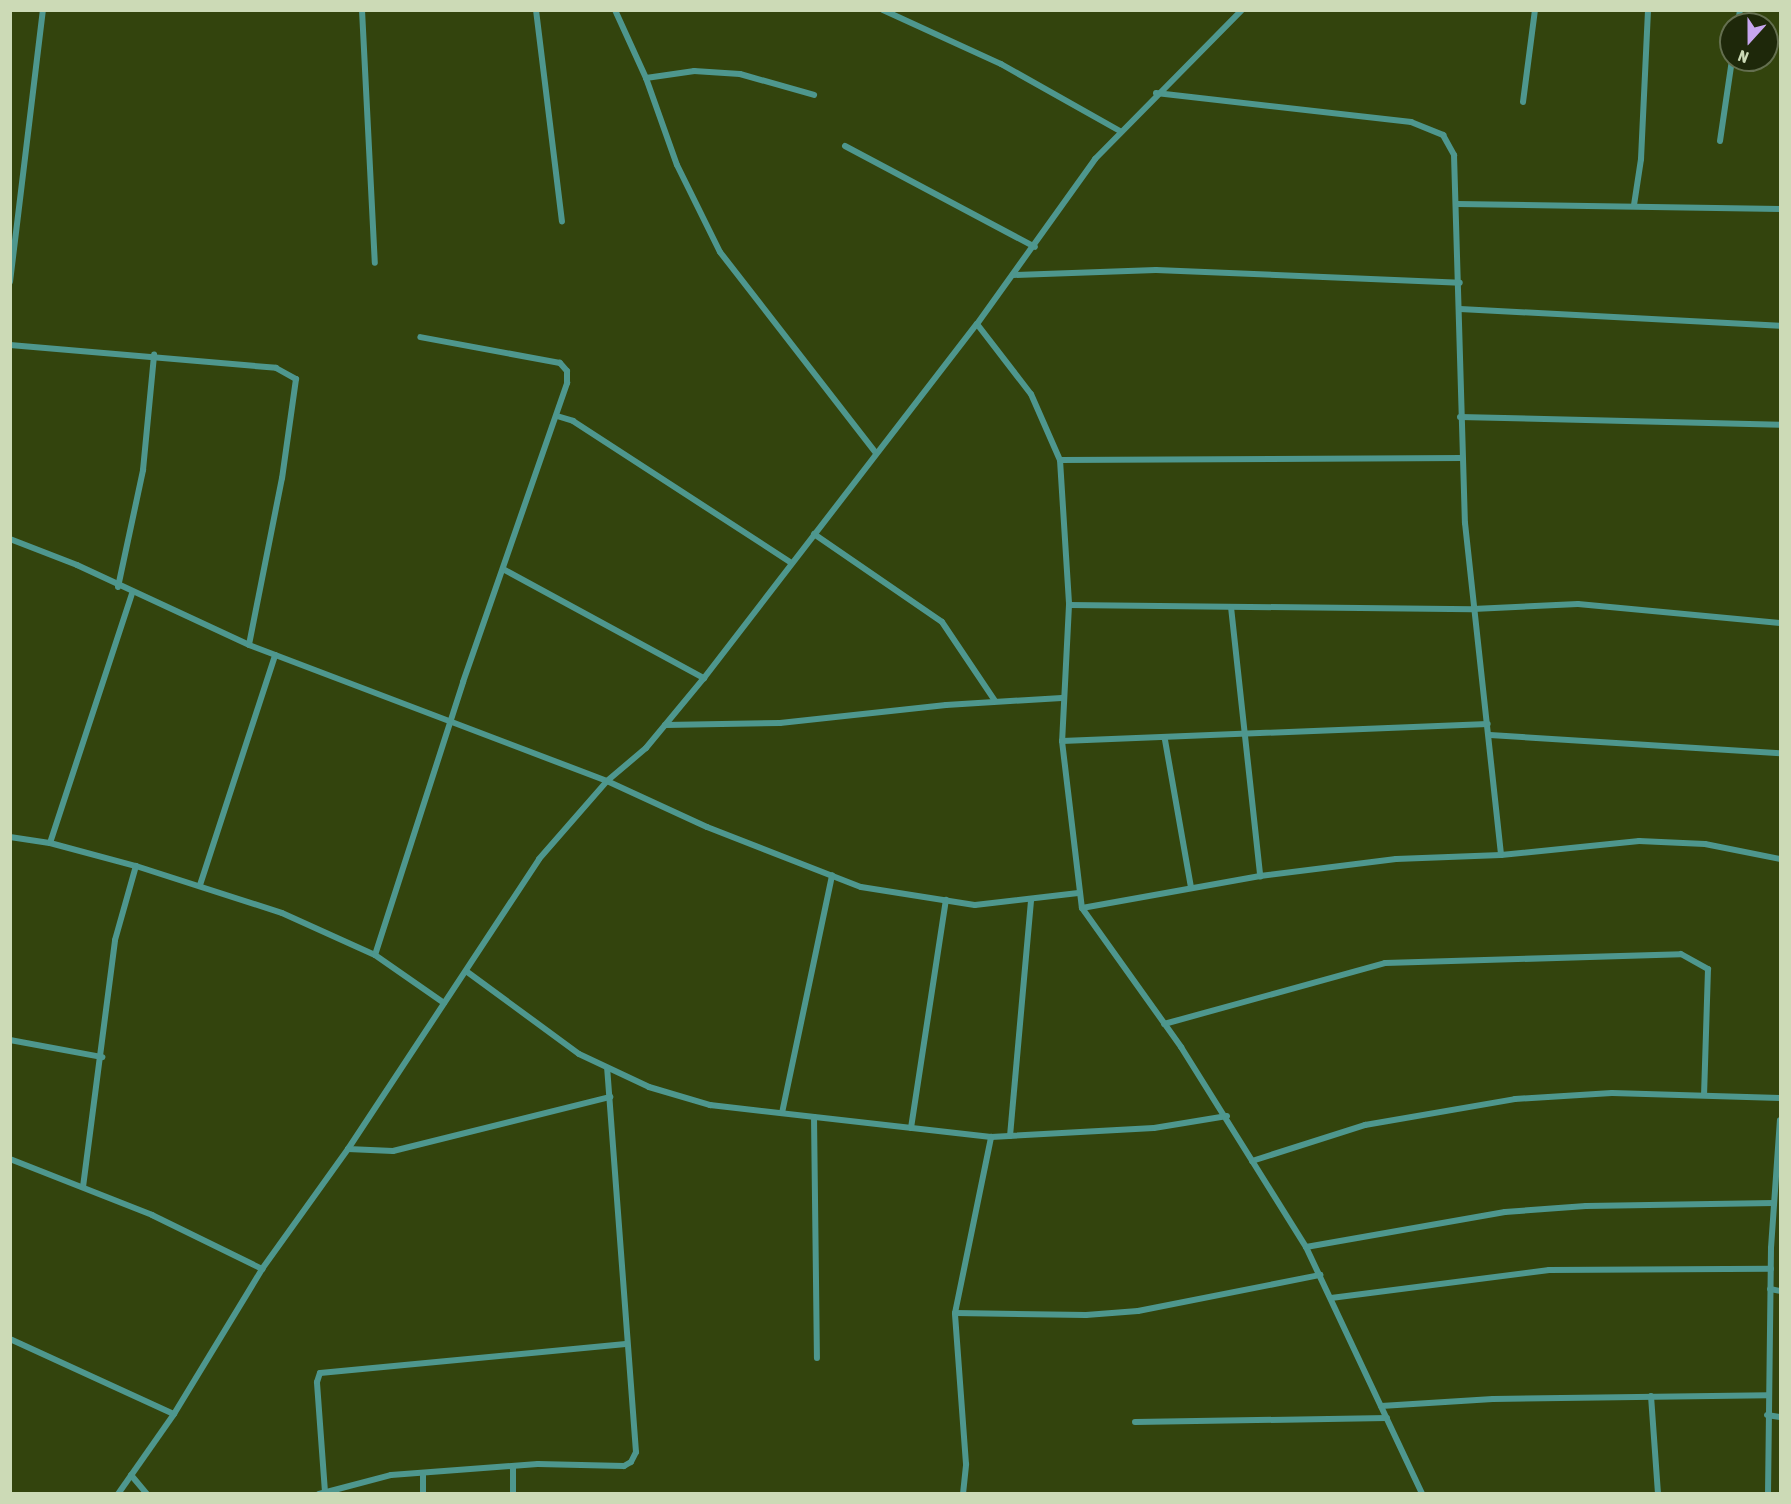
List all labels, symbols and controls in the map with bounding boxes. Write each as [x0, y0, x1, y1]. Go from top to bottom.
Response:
north arrow [1719, 12, 1779, 72]
text: N [1736, 47, 1751, 67]

